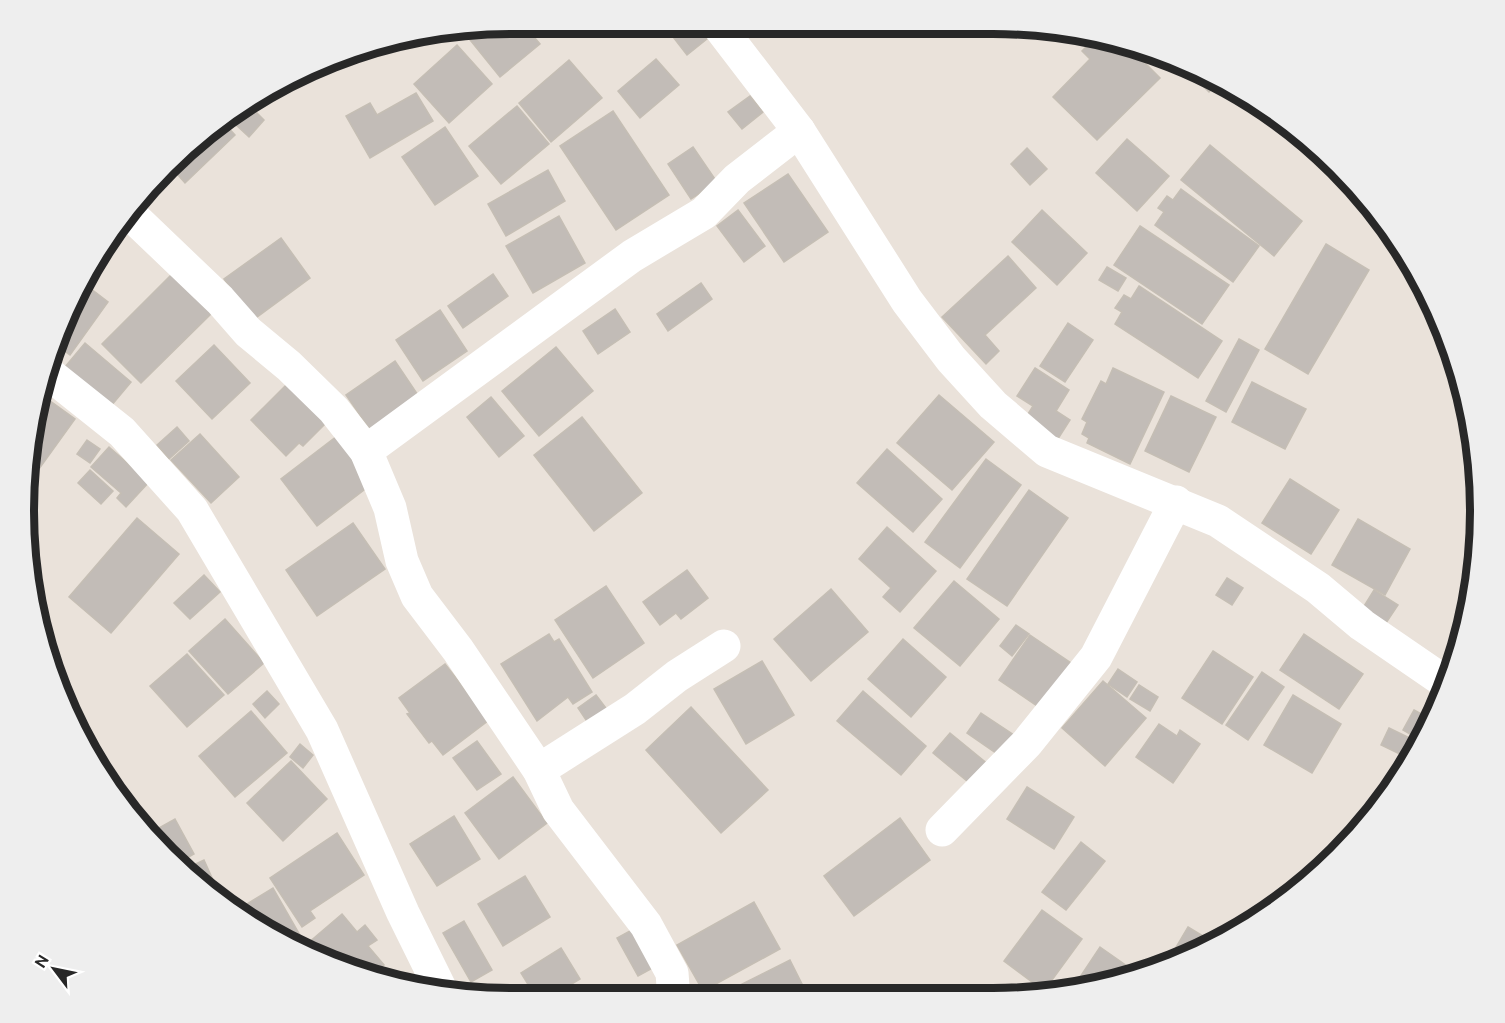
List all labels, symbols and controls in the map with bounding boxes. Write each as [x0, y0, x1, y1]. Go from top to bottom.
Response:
north arrow [24, 939, 84, 999]
text: N [30, 951, 52, 971]

